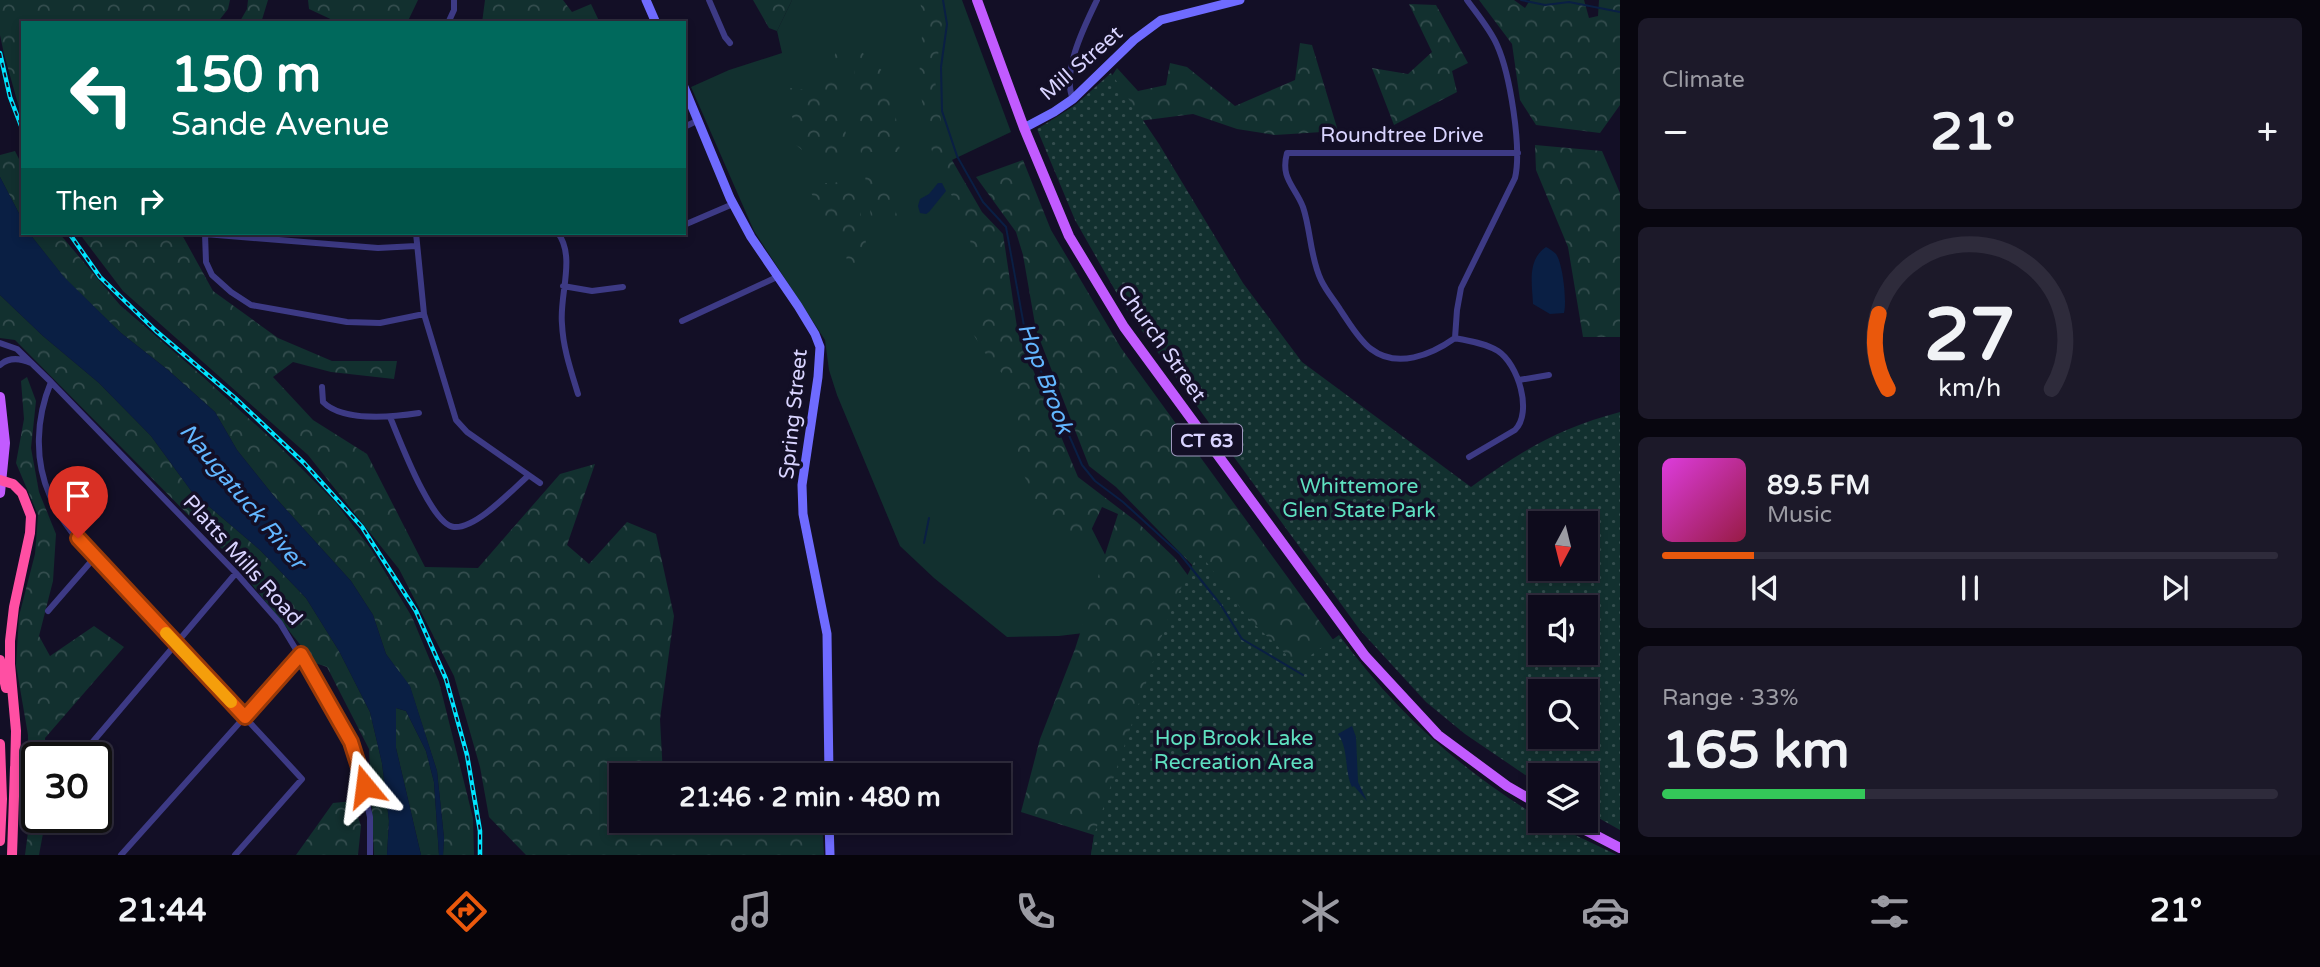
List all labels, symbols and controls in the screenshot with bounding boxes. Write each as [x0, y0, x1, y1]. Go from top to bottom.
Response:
street label: Mill Street [1035, 21, 1128, 106]
text: 150 m [171, 46, 321, 105]
icon: left [56, 49, 147, 140]
text: Climate [1662, 66, 1745, 94]
text: 21° [1930, 101, 2015, 164]
text: Sande Avenue [171, 106, 389, 144]
text: − [1662, 110, 1689, 156]
text: + [2257, 110, 2278, 156]
street label: Roundtree Drive [1320, 123, 1484, 148]
icon: right [132, 182, 170, 220]
text: Then [56, 186, 118, 217]
street label: Church Street [1112, 280, 1211, 407]
text: 27 [1924, 292, 2016, 380]
water label: Hop Brook [1011, 319, 1079, 439]
street label: Spring Street [774, 348, 813, 480]
text: km/h [1939, 373, 2001, 403]
water label: Naugatuck River [173, 418, 314, 578]
road number: CT 63 [1172, 424, 1242, 456]
pin [48, 466, 108, 538]
text: 89.5 FM [1767, 470, 1870, 501]
park label: Whittemore Glen State Park [1282, 474, 1436, 523]
icon: arrive [59, 477, 97, 515]
street label: Platts Mills Road [178, 490, 308, 631]
text: Music [1767, 501, 1832, 529]
north arrow [1528, 511, 1598, 581]
map controls [1528, 511, 1598, 833]
icon: previous [1746, 569, 1784, 607]
icon: pause [1951, 569, 1989, 607]
icon: next [2156, 569, 2194, 607]
button: sound [1528, 595, 1598, 665]
button: search [1528, 679, 1598, 749]
text: Range · 33% [1662, 684, 1798, 712]
text: 165 km [1662, 719, 1850, 782]
park label: Hop Brook Lake Recreation Area [1154, 726, 1314, 775]
speed limit sign: 30 [21, 742, 112, 833]
position arrow [328, 749, 402, 823]
button: layers [1528, 763, 1598, 833]
text: 21:46 · 2 min · 480 m [679, 782, 941, 813]
icon: directions [442, 887, 491, 936]
icon: music [727, 887, 776, 936]
icon: phone [1011, 887, 1060, 936]
icon: climate [1296, 887, 1345, 936]
icon: car [1581, 887, 1630, 936]
icon: filters [1865, 887, 1914, 936]
text: 21:44 [118, 892, 207, 930]
text: 21° [2150, 892, 2202, 930]

